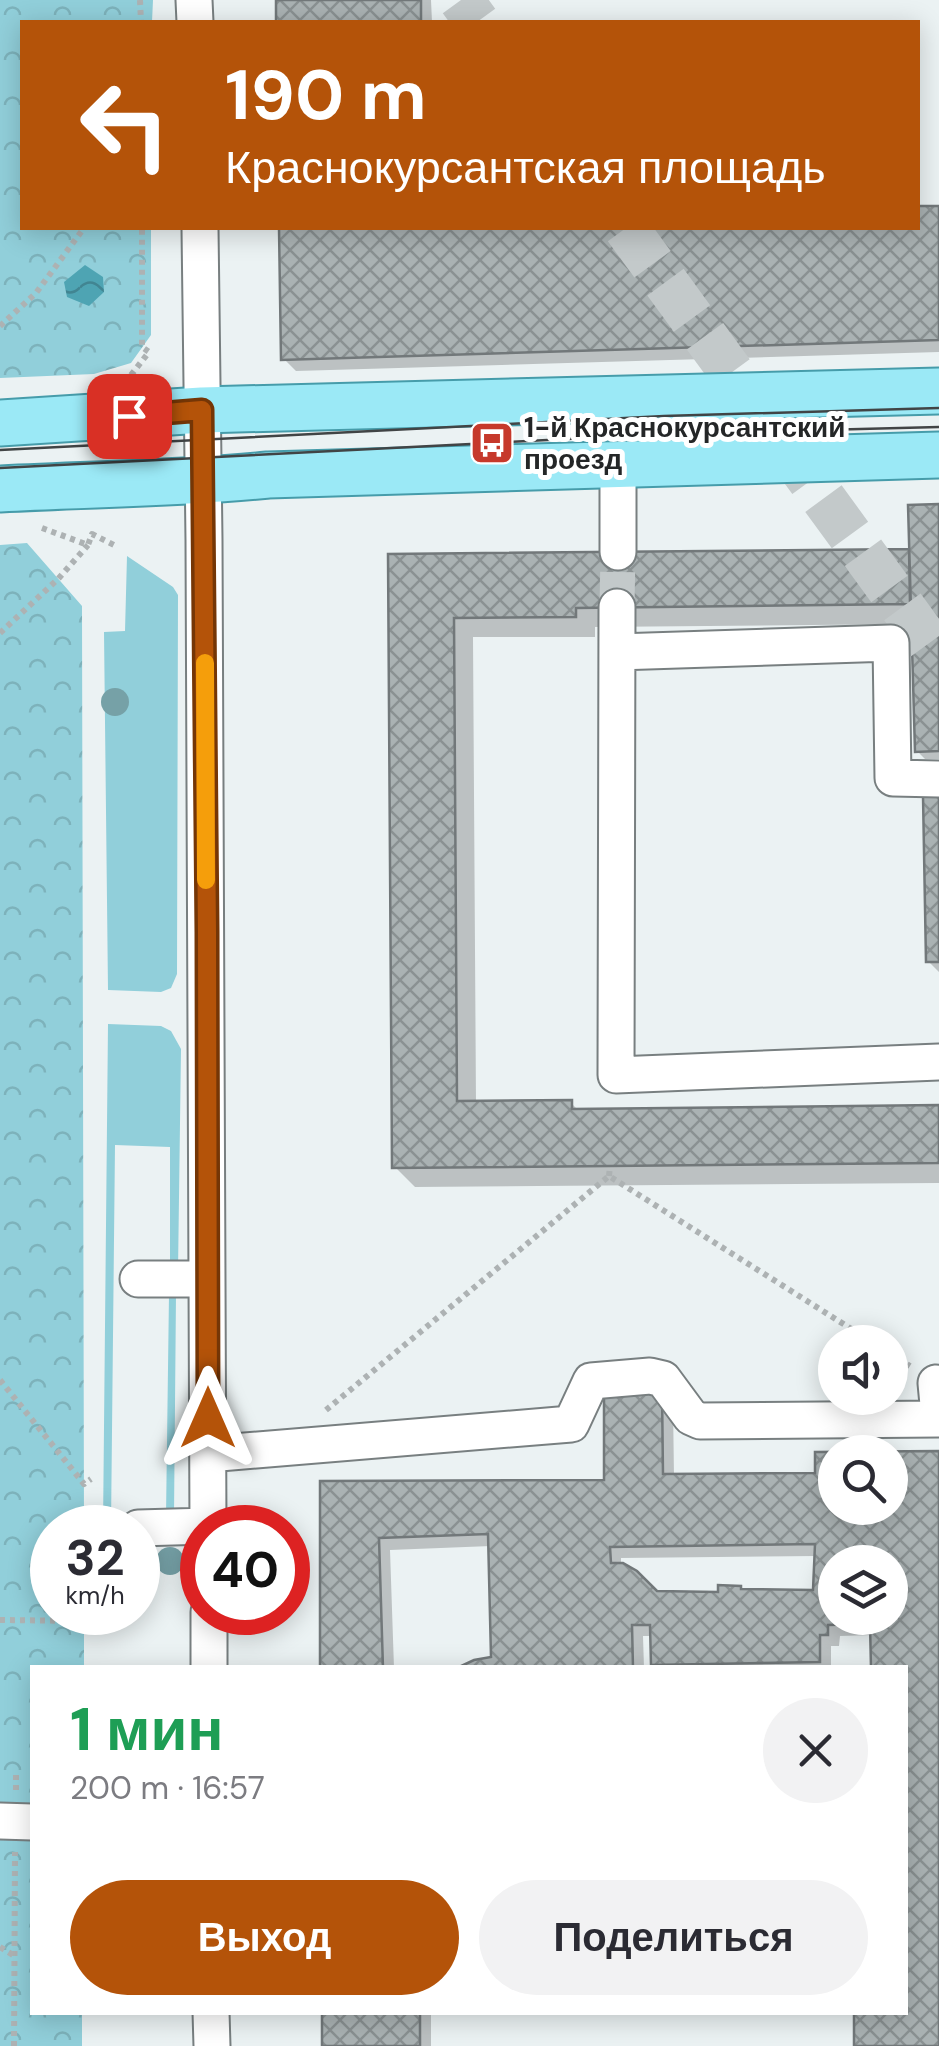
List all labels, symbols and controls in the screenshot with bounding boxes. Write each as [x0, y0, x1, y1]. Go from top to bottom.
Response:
text: 190 m [225, 50, 427, 141]
icon: left [60, 60, 190, 190]
text: Краснокурсантская площадь [225, 138, 826, 197]
pin [87, 374, 172, 459]
icon: arrive [102, 389, 157, 444]
place label: 1-й Краснокурсантский проезд [524, 409, 846, 478]
bus stop icon: 1-й Краснокурсантский проезд [469, 420, 515, 466]
map controls [818, 1325, 908, 1635]
button: sound [818, 1325, 908, 1415]
position arrow [156, 1366, 260, 1470]
button: search [818, 1435, 908, 1525]
speed limit sign: 40 [180, 1505, 310, 1635]
text: 32 [66, 1525, 125, 1591]
button: layers [818, 1545, 908, 1635]
text: km/h [65, 1579, 125, 1612]
text: 1 мин [70, 1690, 224, 1769]
button: close [763, 1698, 868, 1803]
text: 200 m · 16:57 [70, 1767, 265, 1809]
button: Выход [70, 1880, 459, 1995]
button: Поделиться [479, 1880, 868, 1995]

